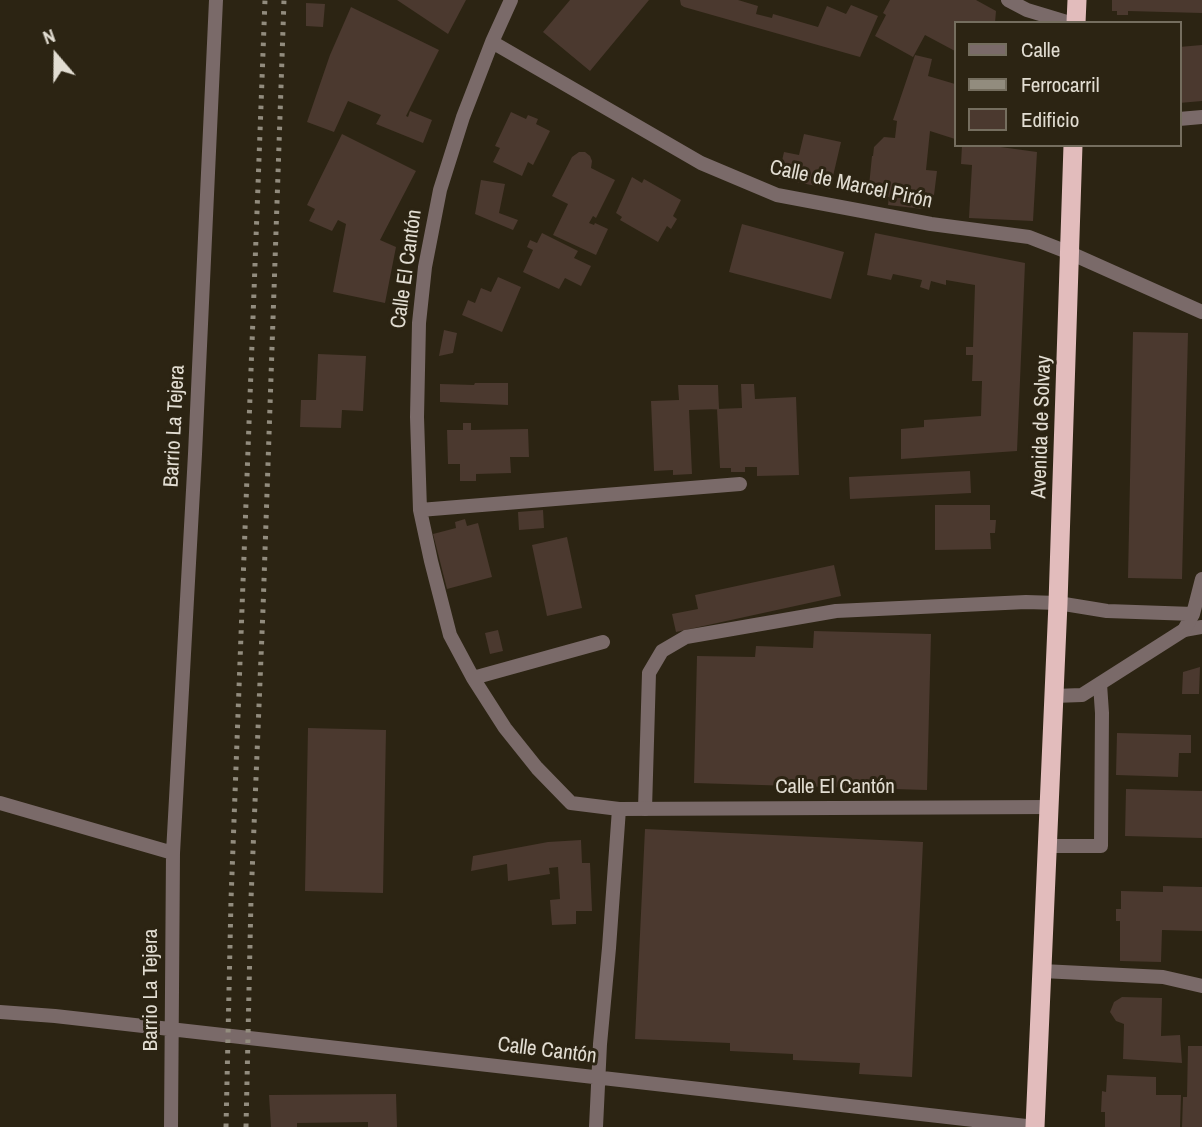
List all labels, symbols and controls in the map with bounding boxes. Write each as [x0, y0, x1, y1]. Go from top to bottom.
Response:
north arrow [21, 21, 91, 91]
legend [954, 21, 1181, 147]
text: N [39, 22, 59, 50]
text: Calle [1021, 35, 1060, 64]
text: Ferrocarril [1021, 70, 1100, 99]
text: Edificio [1021, 105, 1079, 134]
street label: Calle de Marcel Pirón [767, 155, 935, 215]
street label: Calle El Cantón [386, 208, 428, 330]
street label: Avenida de Solvay [1027, 355, 1057, 499]
street label: Barrio La Tejera [159, 364, 191, 488]
street label: Calle El Cantón [775, 774, 895, 800]
street label: Barrio La Tejera [138, 929, 164, 1051]
street label: Calle Cantón [496, 1032, 598, 1070]

